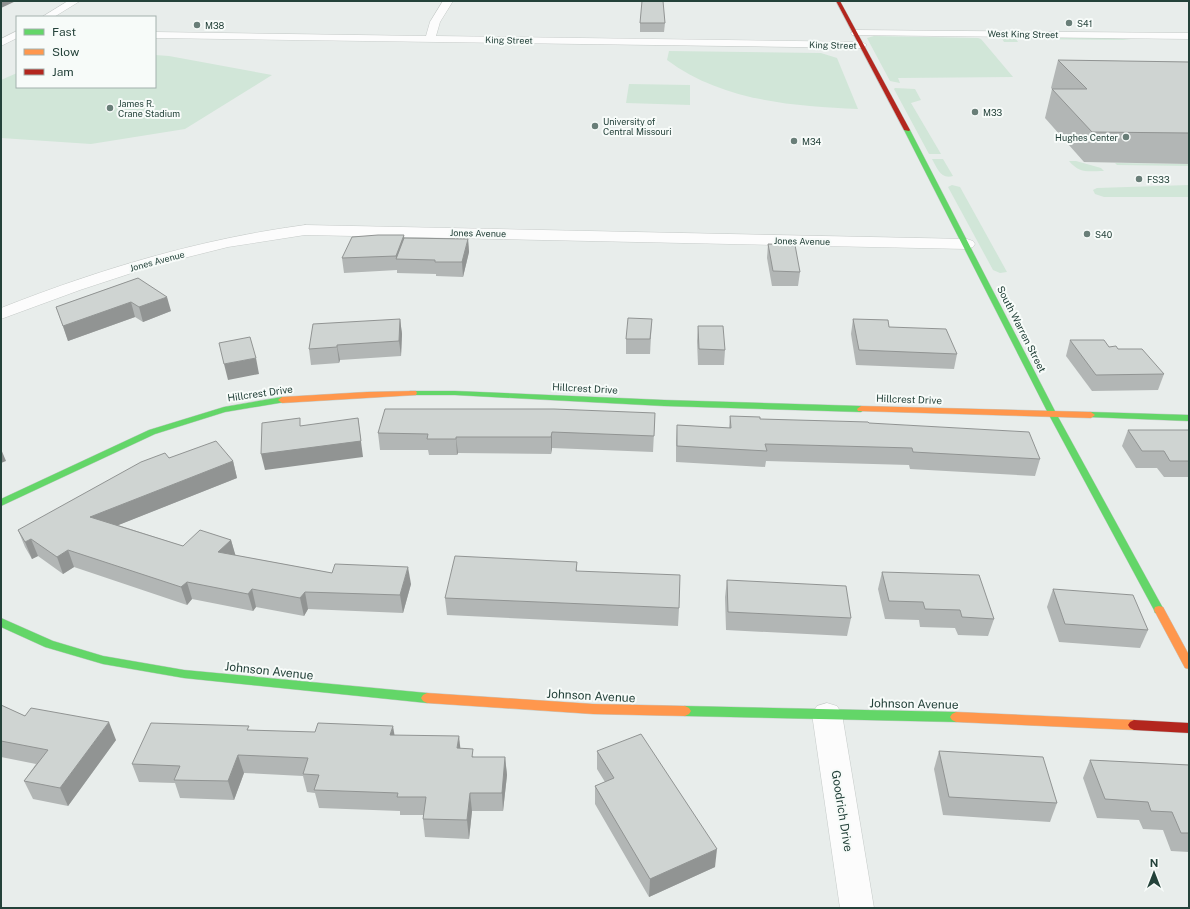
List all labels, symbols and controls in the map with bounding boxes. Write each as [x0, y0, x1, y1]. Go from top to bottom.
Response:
legend [16, 16, 156, 88]
marker: S41 [1064, 18, 1074, 28]
place label: S41 [1077, 18, 1092, 29]
marker: M38 [192, 20, 202, 30]
place label: M38 [205, 20, 225, 31]
text: Fast [52, 25, 77, 39]
street label: West King Street [987, 28, 1059, 40]
street label: King Street [485, 34, 533, 46]
street label: King Street [809, 39, 857, 51]
text: Slow [52, 45, 80, 59]
text: Jam [52, 65, 74, 79]
place label: James R. Crane Stadium [118, 98, 180, 119]
marker: James R. Crane Stadium [105, 103, 115, 113]
marker: M33 [970, 107, 980, 117]
place label: M33 [983, 107, 1003, 118]
place label: University of Central Missouri [603, 116, 671, 137]
marker: University of Central Missouri [590, 121, 600, 131]
place label: Hughes Center [1055, 132, 1118, 143]
marker: Hughes Center [1121, 132, 1131, 142]
marker: M34 [789, 136, 799, 146]
place label: M34 [802, 136, 822, 147]
marker: FS33 [1134, 174, 1144, 184]
place label: FS33 [1147, 174, 1170, 185]
street label: Jones Avenue [450, 227, 506, 239]
marker: S40 [1082, 229, 1092, 239]
place label: S40 [1095, 229, 1113, 240]
street label: Jones Avenue [774, 235, 830, 247]
street label: Jones Avenue [128, 248, 186, 274]
street label: South Warren Street [995, 284, 1049, 374]
street label: Hillcrest Drive [552, 380, 619, 396]
street label: Hillcrest Drive [227, 382, 294, 404]
street label: Hillcrest Drive [876, 392, 942, 406]
street label: Johnson Avenue [224, 659, 314, 683]
street label: Johnson Avenue [546, 687, 636, 705]
street label: Johnson Avenue [869, 696, 959, 712]
street label: Goodrich Drive [829, 769, 855, 853]
north arrow [1134, 853, 1174, 893]
text: N [1150, 857, 1158, 869]

